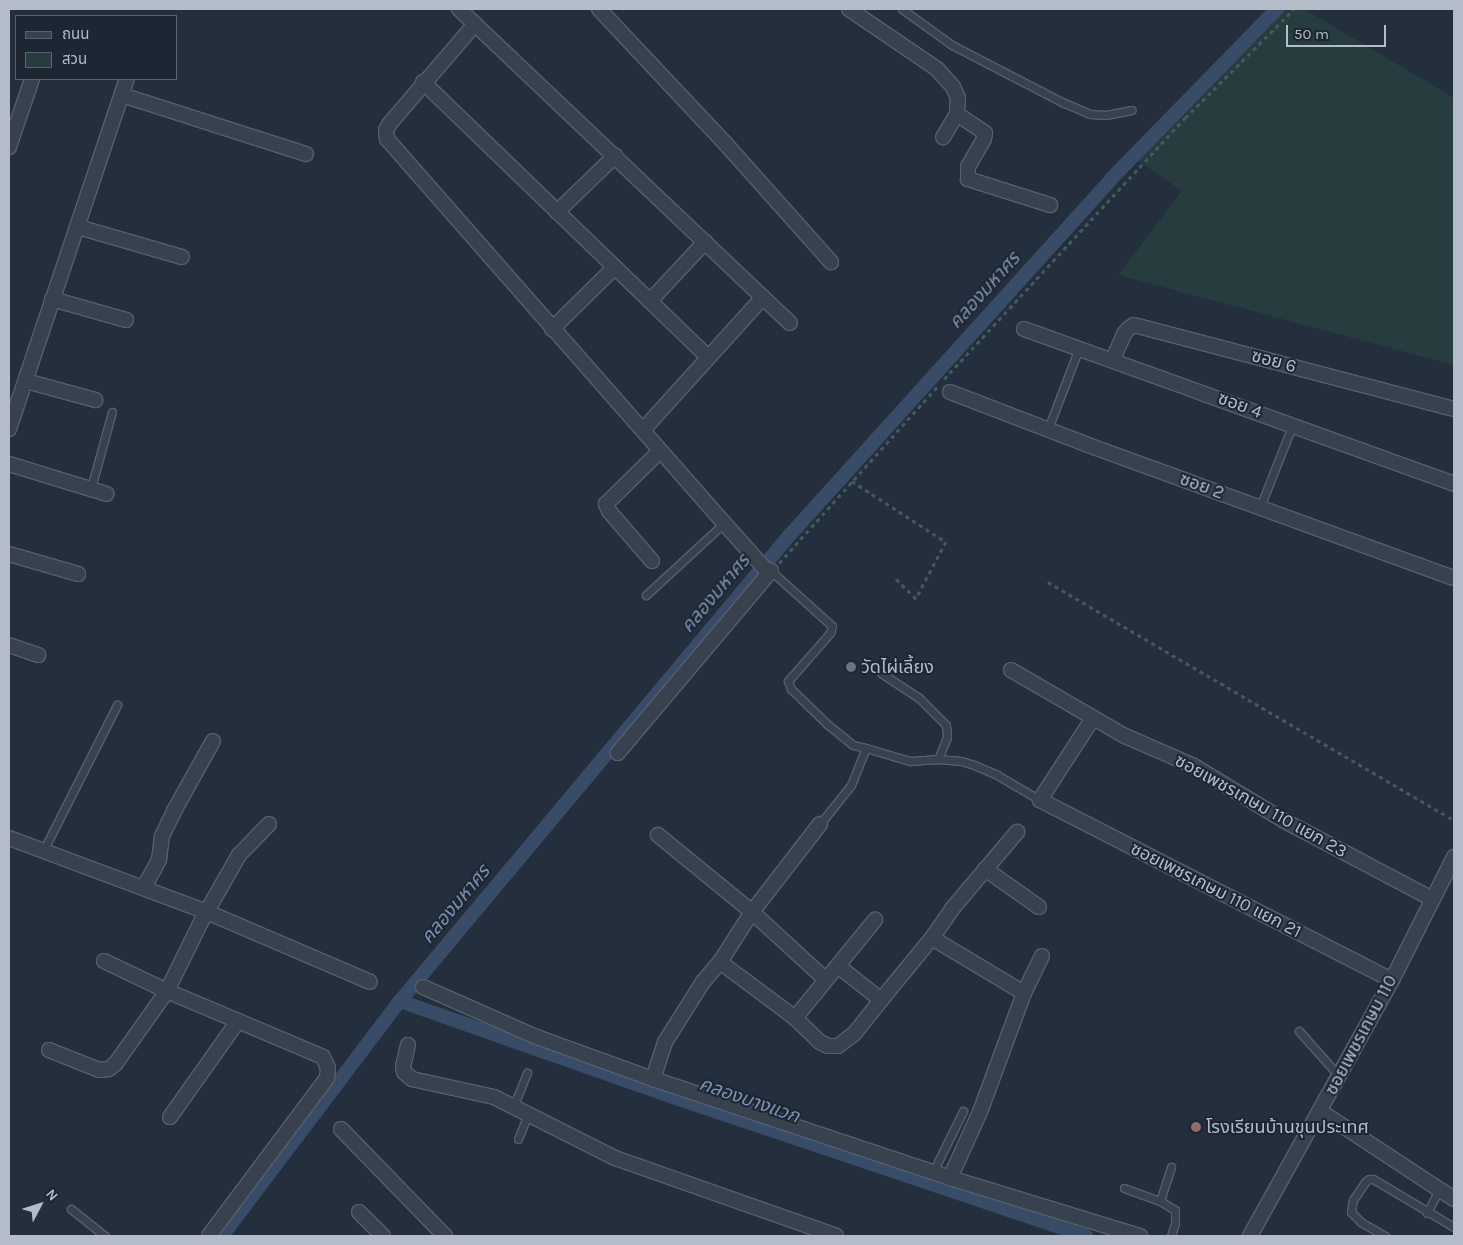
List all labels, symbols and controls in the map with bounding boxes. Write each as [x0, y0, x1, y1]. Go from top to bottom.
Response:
legend [15, 15, 178, 80]
scale bar [1288, 15, 1388, 47]
text: ถนน [62, 25, 89, 43]
text: 50 m [1294, 25, 1329, 43]
text: สวน [62, 50, 87, 68]
water label: คลองมหาศร [945, 248, 1025, 334]
street label: ซอย 6 [1249, 345, 1299, 377]
street label: ซอย 4 [1215, 387, 1265, 423]
street label: ซอย 2 [1177, 468, 1227, 504]
water label: คลองมหาศร [677, 550, 755, 638]
place label: วัดไผ่เลี้ยง [861, 656, 934, 678]
marker: วัดไผ่เลี้ยง [845, 661, 857, 673]
street label: ซอยเพชรเกษม 110 แยก 23 [1171, 750, 1351, 862]
street label: ซอยเพชรเกษม 110 แยก 21 [1127, 838, 1305, 942]
water label: คลองมหาศร [417, 861, 495, 949]
street label: ซอยเพชรเกษม 110 [1320, 971, 1402, 1099]
water label: คลองบางแวก [696, 1073, 802, 1129]
place label: โรงเรียนบ้านขุนประเทศ [1206, 1116, 1369, 1138]
marker: โรงเรียนบ้านขุนประเทศ [1190, 1121, 1202, 1133]
north arrow [15, 1180, 65, 1230]
text: N [42, 1186, 62, 1204]

